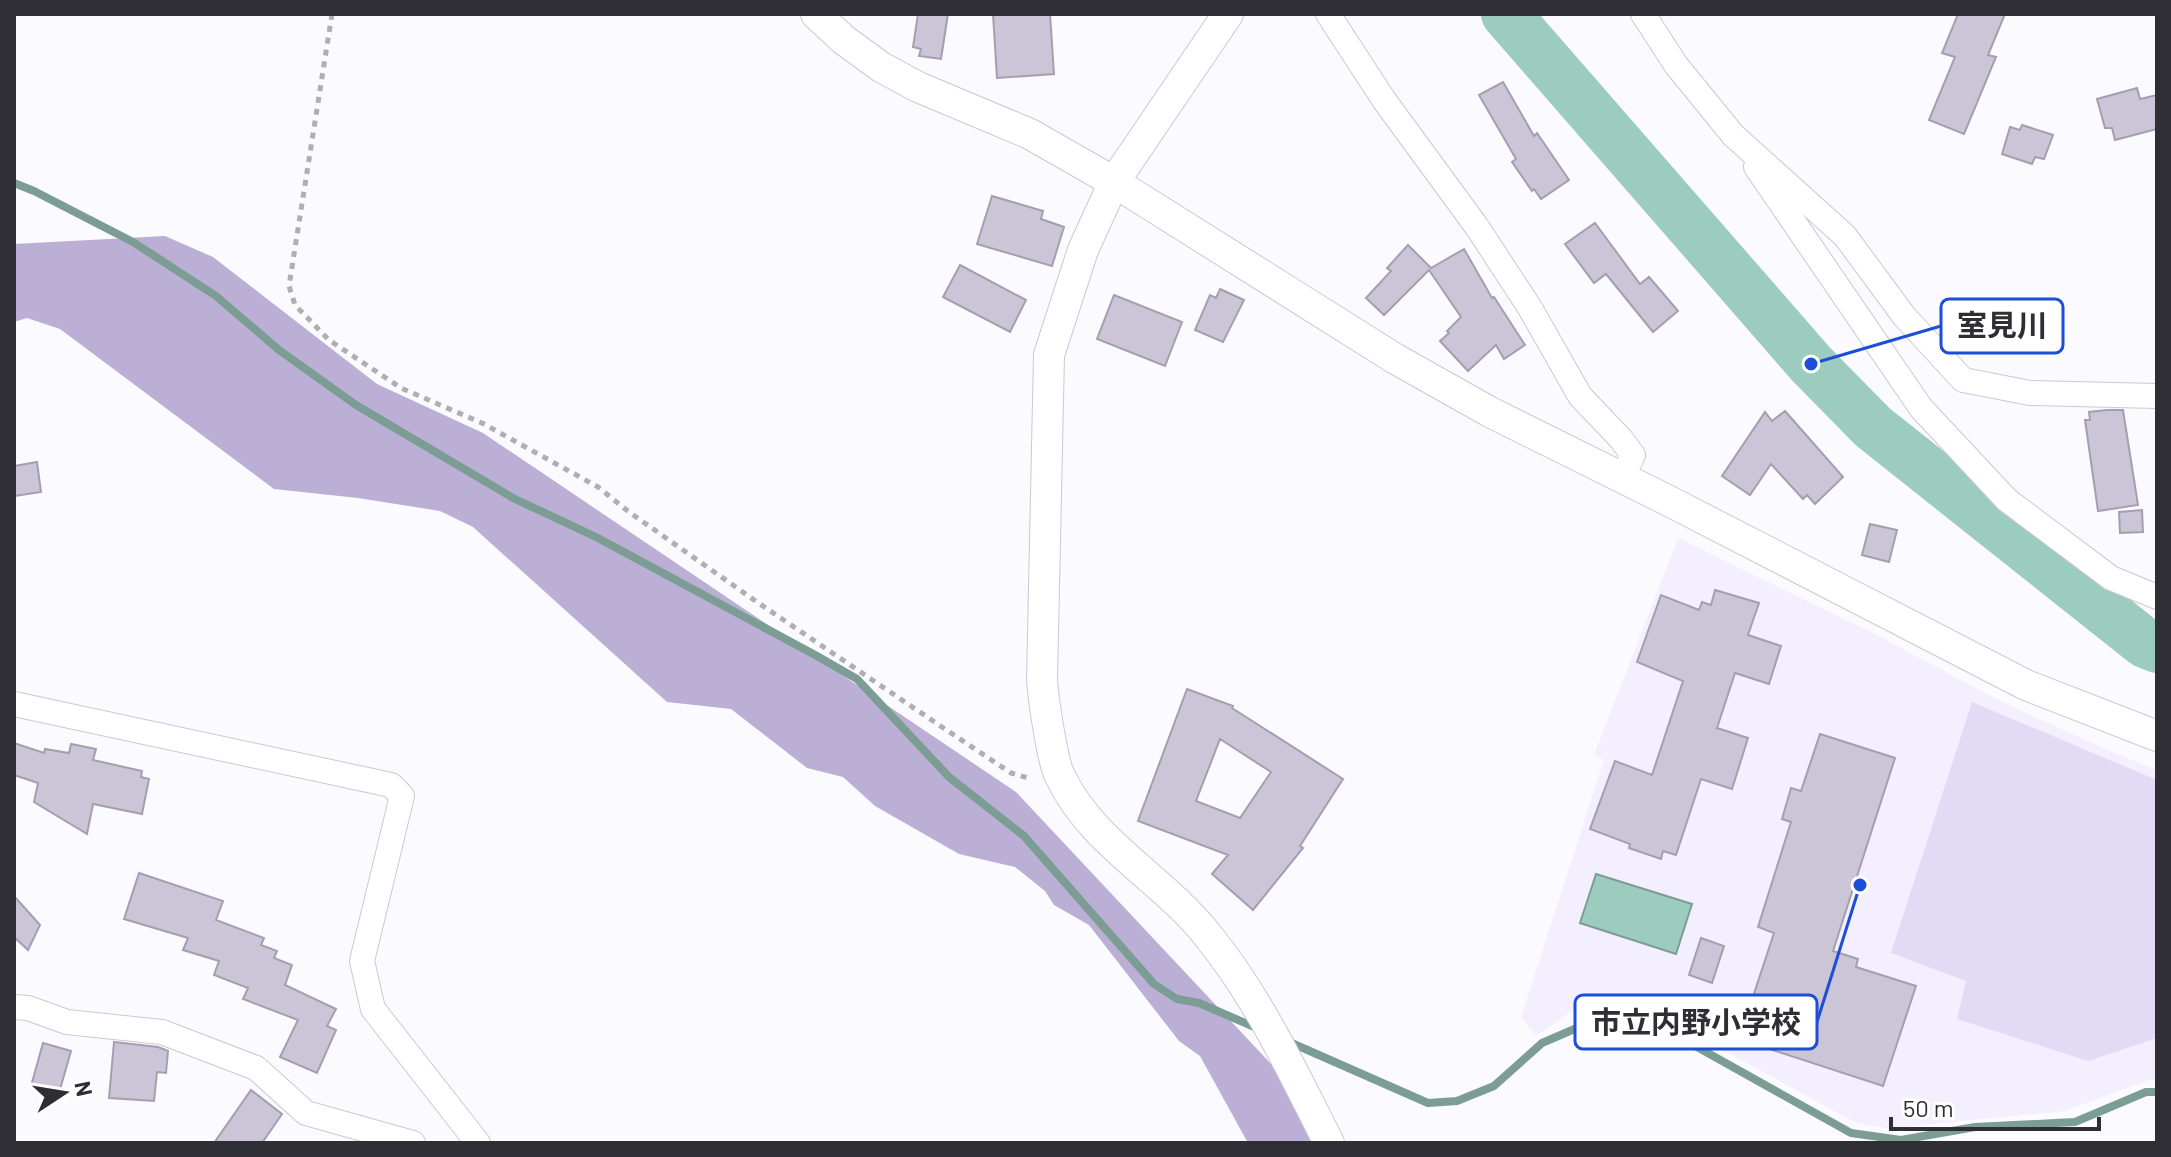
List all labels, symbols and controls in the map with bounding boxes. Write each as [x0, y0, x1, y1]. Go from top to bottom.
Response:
callout: 室見川 [1941, 299, 2063, 353]
text: 室見川 [1957, 306, 2047, 342]
callout: 市立内野小学校 [1575, 995, 1817, 1049]
text: 市立内野小学校 [1591, 1003, 1801, 1039]
north arrow [24, 1053, 104, 1133]
text: N [70, 1079, 99, 1098]
scale bar [1891, 1081, 2099, 1131]
text: 50 m [1903, 1093, 1954, 1122]

